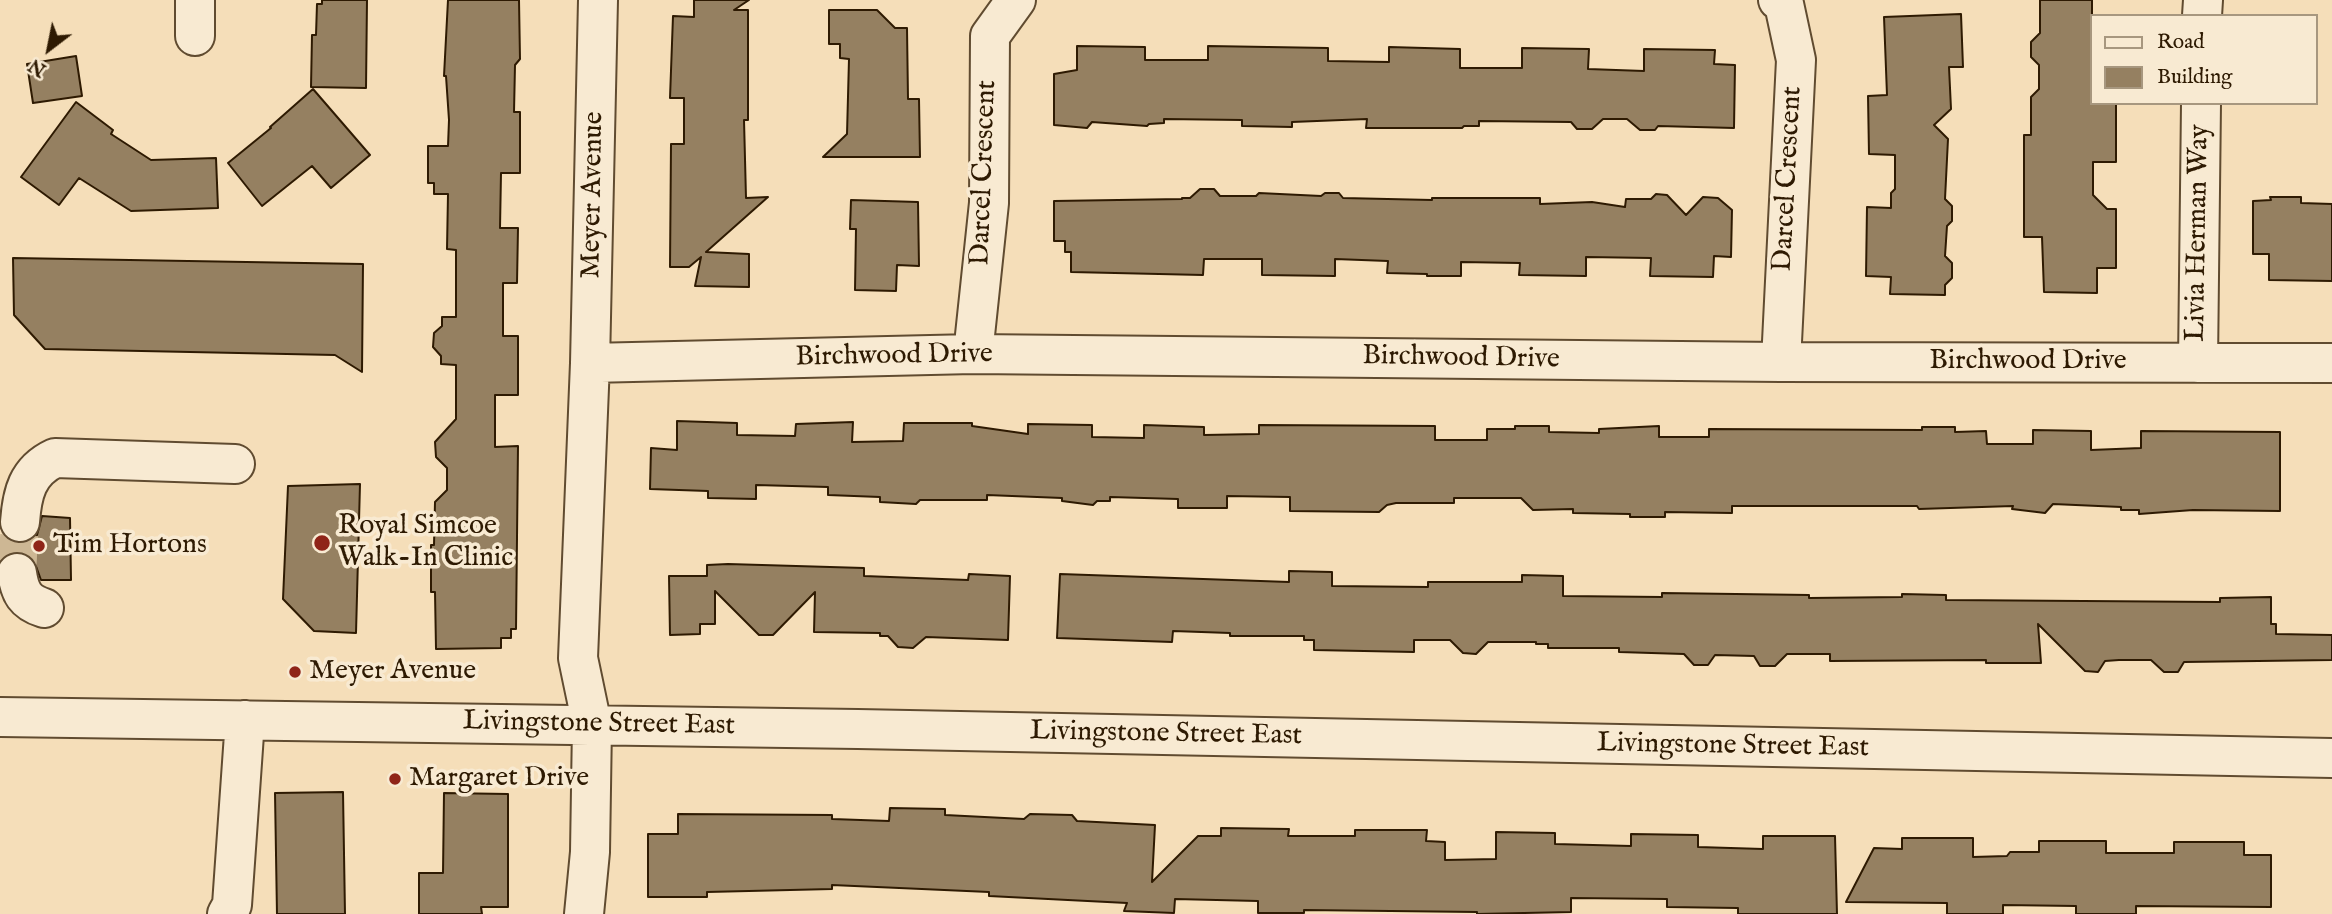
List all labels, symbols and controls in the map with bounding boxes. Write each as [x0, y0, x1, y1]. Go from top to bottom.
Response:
north arrow [14, 14, 84, 84]
legend [2090, 14, 2318, 105]
text: Road [2157, 29, 2204, 56]
text: N [25, 52, 51, 81]
text: Building [2157, 64, 2232, 91]
street label: Darcel Crescent [965, 80, 1005, 266]
street label: Darcel Crescent [1767, 85, 1811, 273]
street label: Meyer Avenue [576, 111, 612, 279]
street label: Livia Herman Way [2180, 124, 2218, 342]
street label: Birchwood Drive [795, 338, 993, 376]
street label: Birchwood Drive [1362, 340, 1560, 378]
street label: Birchwood Drive [1929, 345, 2127, 379]
place label: Royal Simcoe Walk-In Clinic [338, 510, 513, 576]
place label: Tim Hortons [53, 529, 207, 563]
marker: Royal Simcoe Walk-In Clinic [312, 533, 332, 553]
marker: Tim Hortons [31, 538, 47, 554]
place label: Meyer Avenue [309, 655, 476, 689]
marker: Meyer Avenue [287, 664, 303, 680]
street label: Livingstone Street East [463, 706, 735, 744]
street label: Livingstone Street East [1030, 716, 1302, 754]
street label: Livingstone Street East [1597, 728, 1869, 766]
place label: Margaret Drive [409, 762, 589, 796]
marker: Margaret Drive [387, 771, 403, 787]

